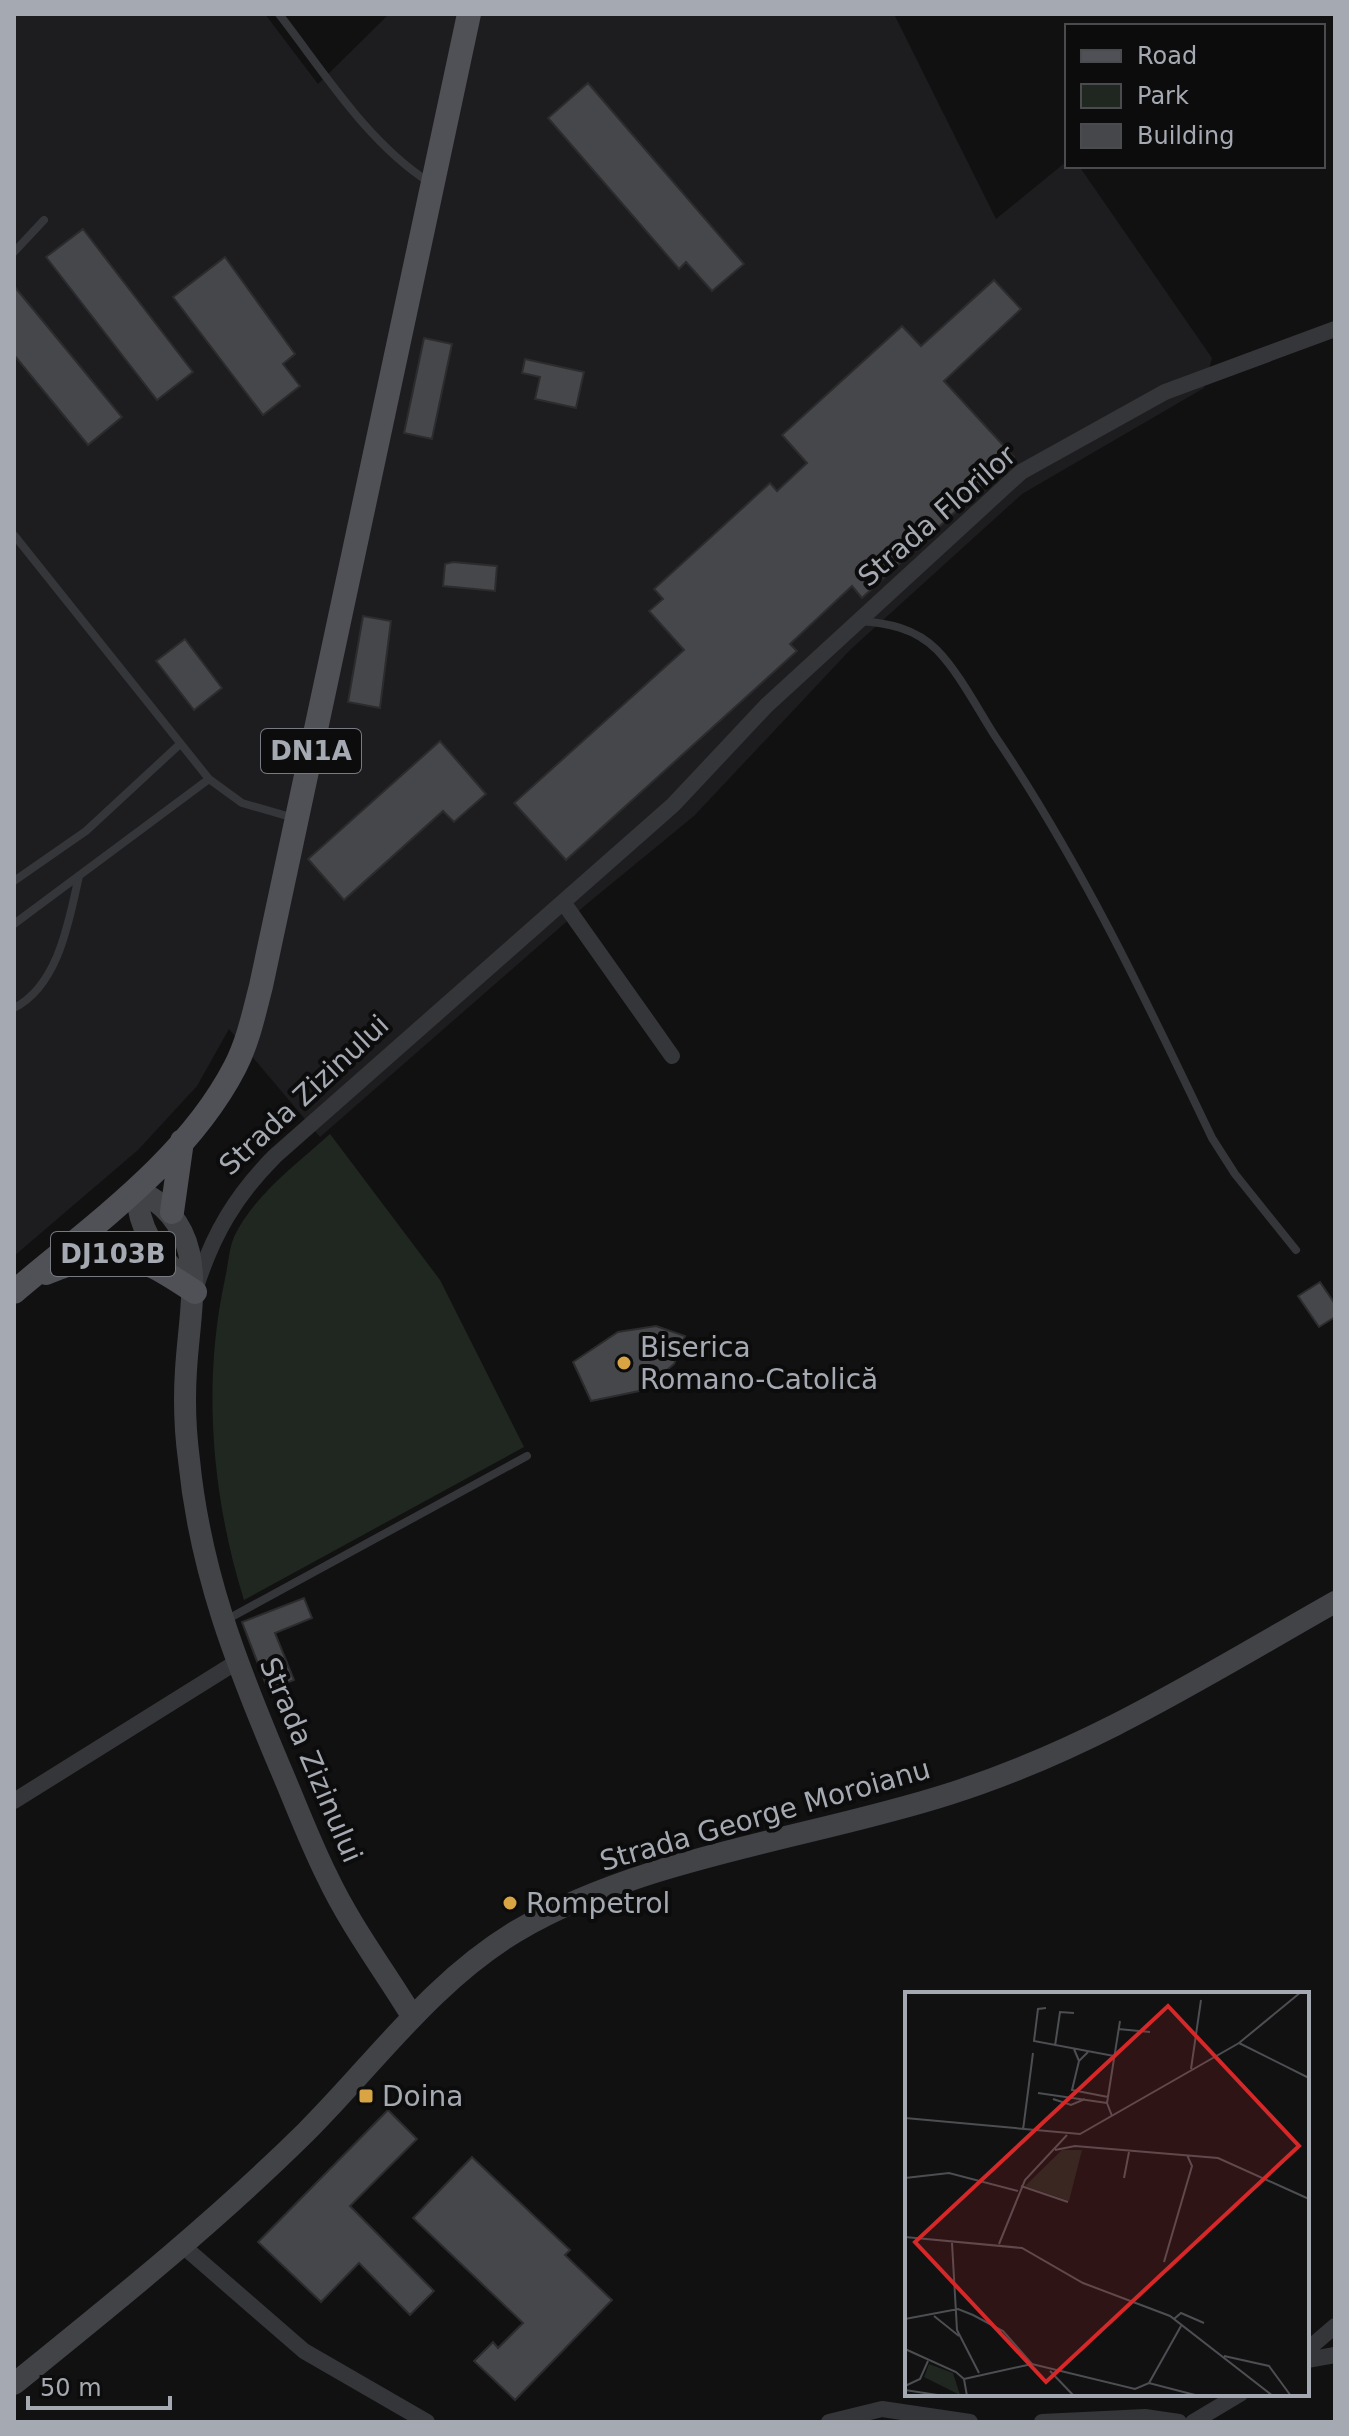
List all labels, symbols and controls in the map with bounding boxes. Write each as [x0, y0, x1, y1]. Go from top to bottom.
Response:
legend [1065, 24, 1325, 168]
text: Road [1137, 42, 1197, 70]
text: Park [1137, 82, 1189, 110]
text: Building [1137, 122, 1234, 150]
street label: Strada Florilor [851, 438, 1023, 593]
road number: DN1A [261, 729, 361, 773]
street label: Strada Zizinului [212, 1008, 396, 1182]
road number: DJ103B [51, 1232, 175, 1276]
place label: Biserica Romano-Catolică [640, 1331, 878, 1396]
marker: Biserica Romano-Catolică [615, 1354, 633, 1372]
street label: Strada Zizinului [253, 1653, 369, 1867]
street label: Strada George Moroianu [596, 1752, 934, 1878]
place label: Rompetrol [526, 1887, 670, 1920]
marker: Rompetrol [501, 1894, 519, 1912]
inset map [905, 1992, 1309, 2396]
place label: Doina [382, 2080, 463, 2113]
marker: Doina [357, 2087, 375, 2105]
scale bar [28, 2360, 170, 2410]
text: 50 m [40, 2374, 102, 2402]

